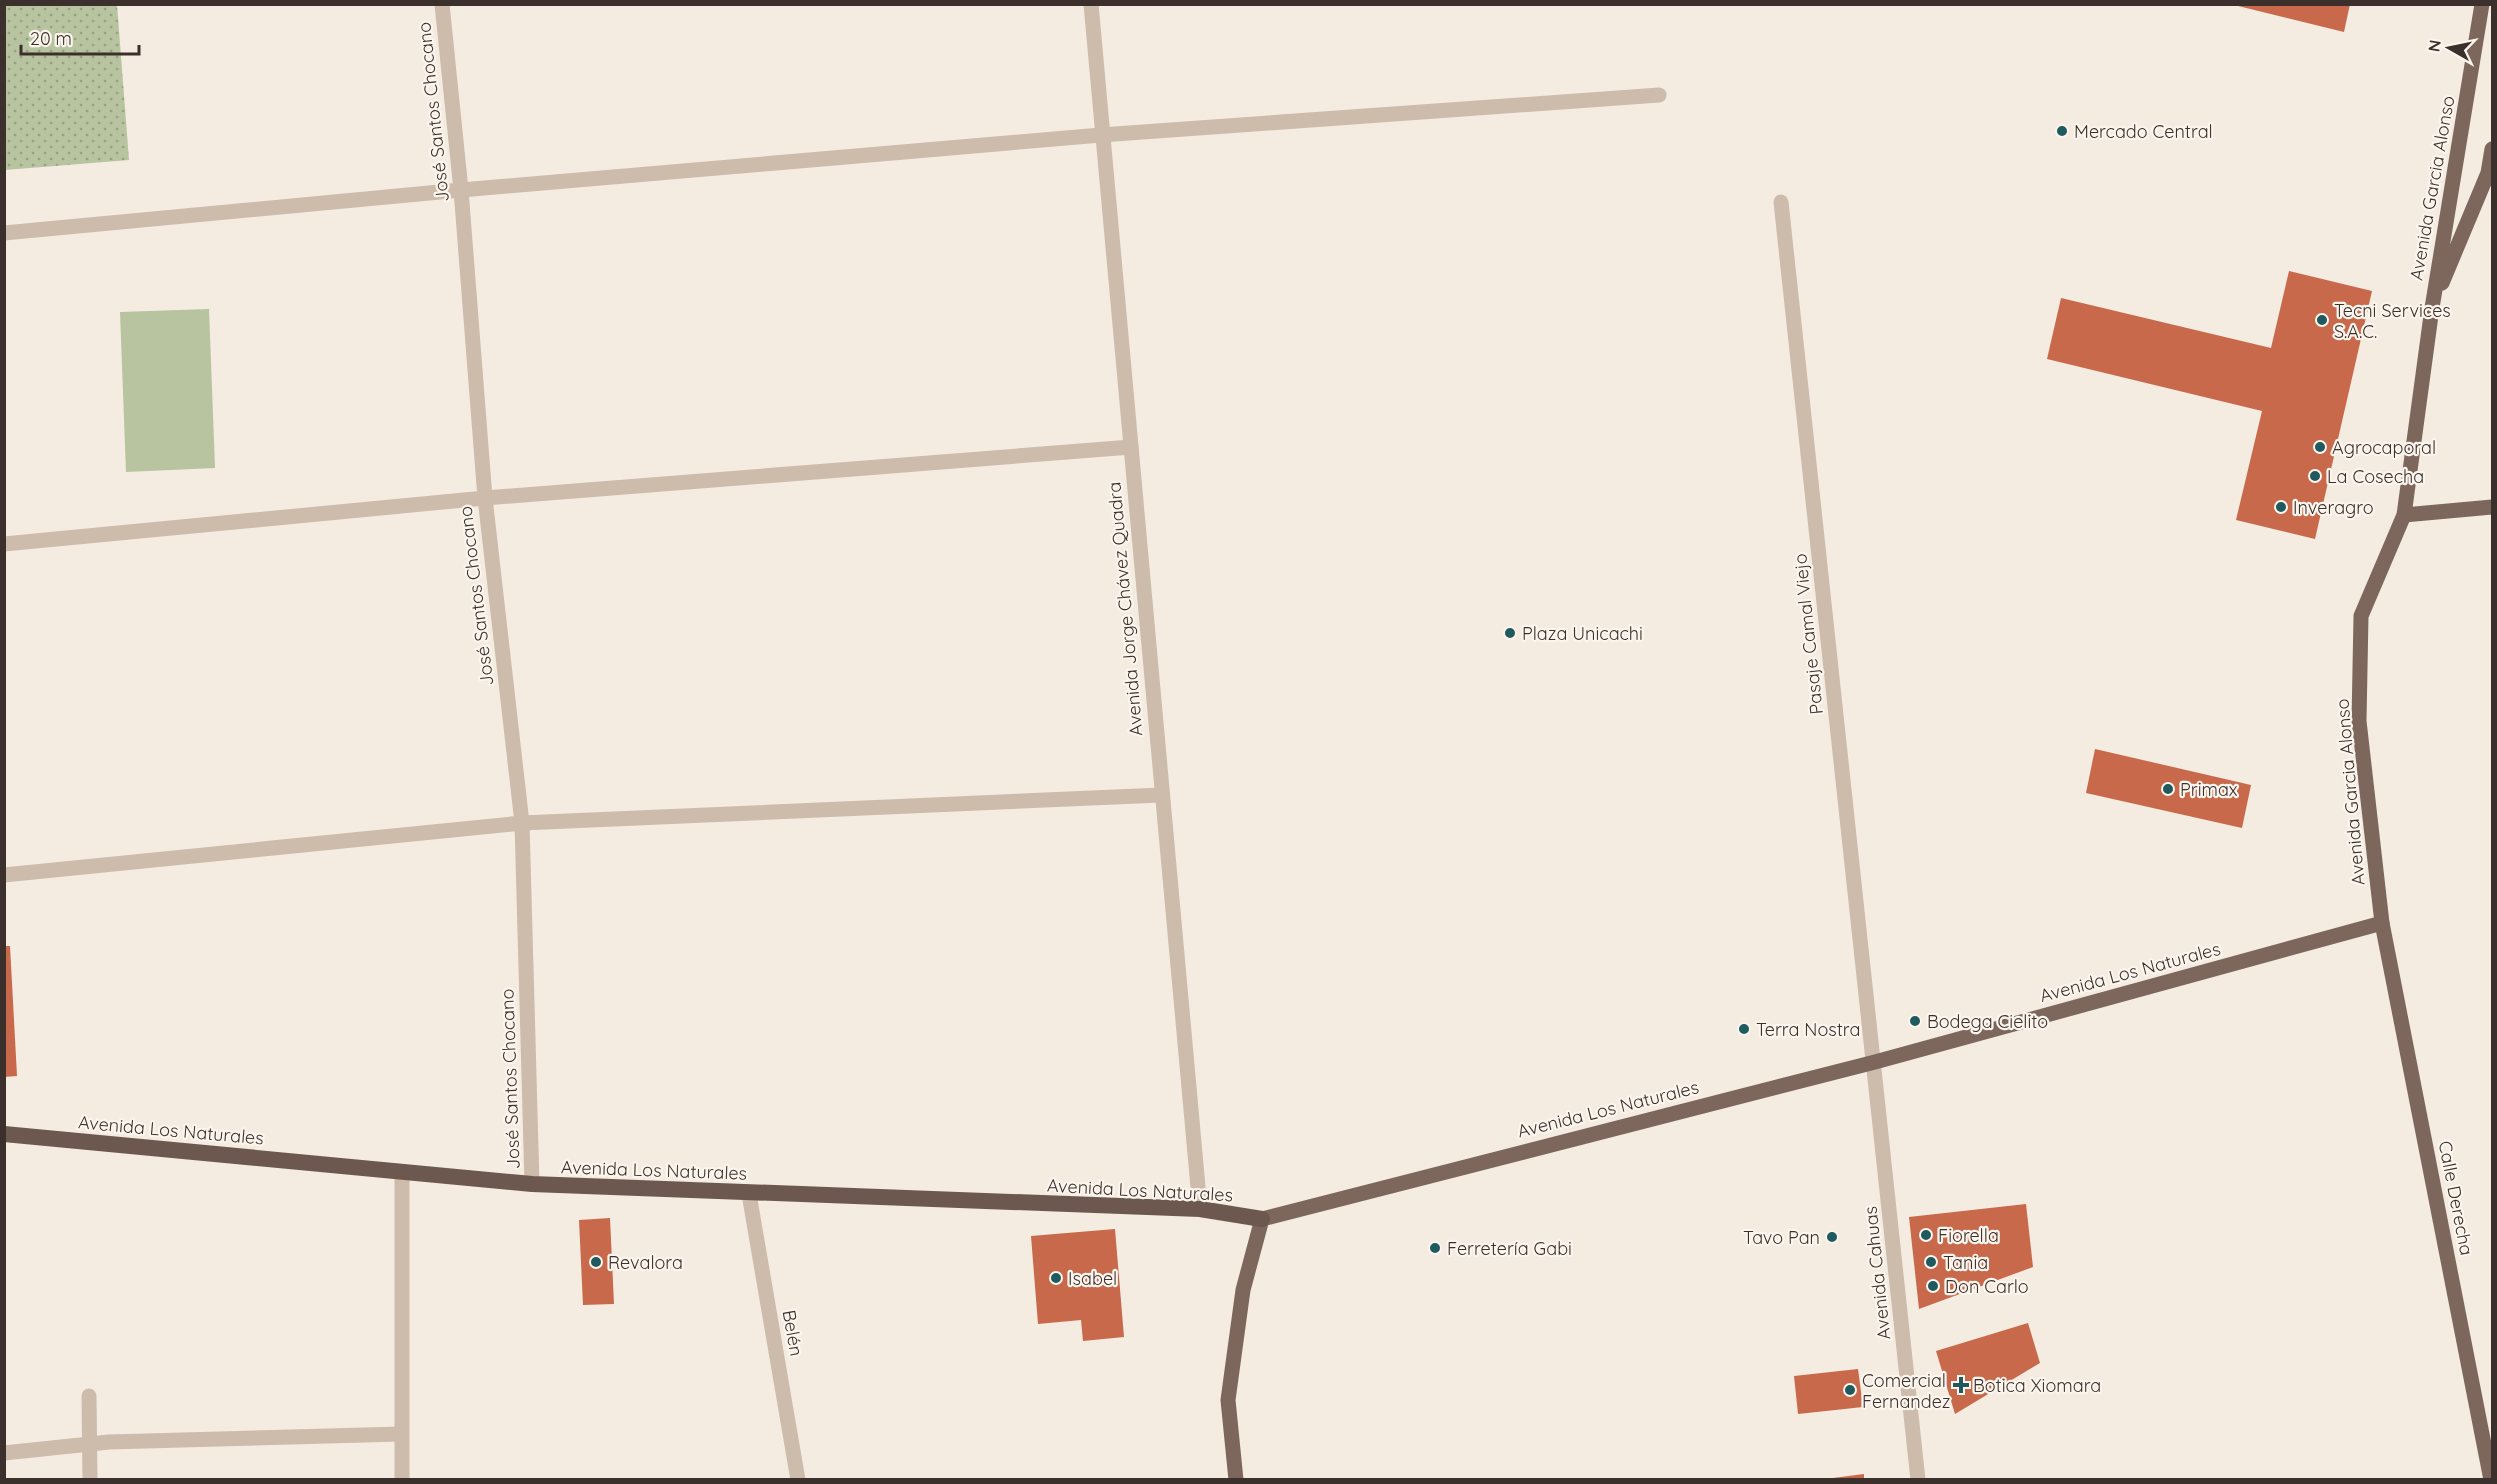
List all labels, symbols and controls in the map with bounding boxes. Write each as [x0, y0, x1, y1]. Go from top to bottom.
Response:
scale bar [21, 18, 140, 56]
north arrow [2419, 18, 2479, 78]
street label: José Santos Chocano [412, 21, 454, 203]
text: 20 m [30, 27, 72, 50]
text: N [2423, 38, 2445, 53]
street label: Avenida Garcia Alonso [2404, 94, 2460, 282]
place label: Mercado Central [2074, 120, 2213, 143]
marker: Mercado Central [2055, 124, 2069, 138]
place label: Tecni Services S.A.C. [2334, 299, 2451, 343]
marker: Tecni Services S.A.C. [2315, 313, 2329, 327]
place label: Agrocaporal [2332, 436, 2436, 459]
marker: Agrocaporal [2313, 440, 2327, 454]
place label: La Cosecha [2327, 465, 2424, 488]
marker: La Cosecha [2308, 469, 2322, 483]
street label: Avenida Jorge Chávez Quadra [1102, 481, 1148, 737]
place label: Inveragro [2293, 496, 2374, 519]
marker: Inveragro [2274, 500, 2288, 514]
street label: José Santos Chocano [454, 505, 498, 687]
street label: Pasaje Camal Viejo [1788, 552, 1828, 716]
place label: Plaza Unicachi [1522, 622, 1643, 645]
marker: Plaza Unicachi [1503, 626, 1517, 640]
street label: Avenida Garcia Alonso [2330, 698, 2370, 886]
place label: Primax [2180, 778, 2238, 801]
marker: Primax [2161, 782, 2175, 796]
street label: Avenida Los Naturales [2037, 937, 2223, 1007]
street label: José Santos Chocano [495, 988, 525, 1170]
place label: Bodega Cielito [1927, 1010, 2048, 1033]
marker: Bodega Cielito [1908, 1014, 1922, 1028]
place label: Terra Nostra [1756, 1018, 1861, 1041]
marker: Terra Nostra [1737, 1022, 1751, 1036]
street label: Avenida Los Naturales [1515, 1075, 1701, 1143]
street label: Avenida Los Naturales [77, 1110, 265, 1150]
street label: Calle Derecha [2434, 1139, 2478, 1257]
street label: Avenida Los Naturales [561, 1155, 747, 1185]
street label: Avenida Los Naturales [1046, 1174, 1234, 1206]
street label: Avenida Cahuas [1859, 1205, 1895, 1341]
place label: Fiorella [1938, 1224, 1999, 1247]
place label: Tavo Pan [1743, 1226, 1820, 1249]
marker: Fiorella [1919, 1228, 1933, 1242]
marker: Tavo Pan [1825, 1230, 1839, 1244]
place label: Ferretería Gabi [1447, 1237, 1572, 1260]
marker: Ferretería Gabi [1428, 1241, 1442, 1255]
place label: Revalora [608, 1251, 683, 1274]
place label: Tania [1943, 1251, 1988, 1274]
marker: Revalora [589, 1255, 603, 1269]
marker: Tania [1924, 1255, 1938, 1269]
place label: Isabel [1068, 1267, 1117, 1290]
marker: Isabel [1049, 1271, 1063, 1285]
place label: Don Carlo [1945, 1275, 2029, 1298]
marker: Don Carlo [1926, 1279, 1940, 1293]
street label: Belén [778, 1308, 808, 1358]
place label: Comercial Fernandez [1862, 1369, 1950, 1413]
place label: Botica Xiomara [1973, 1374, 2101, 1397]
marker: Botica Xiomara [1954, 1378, 1968, 1392]
marker: Comercial Fernandez [1843, 1383, 1857, 1397]

